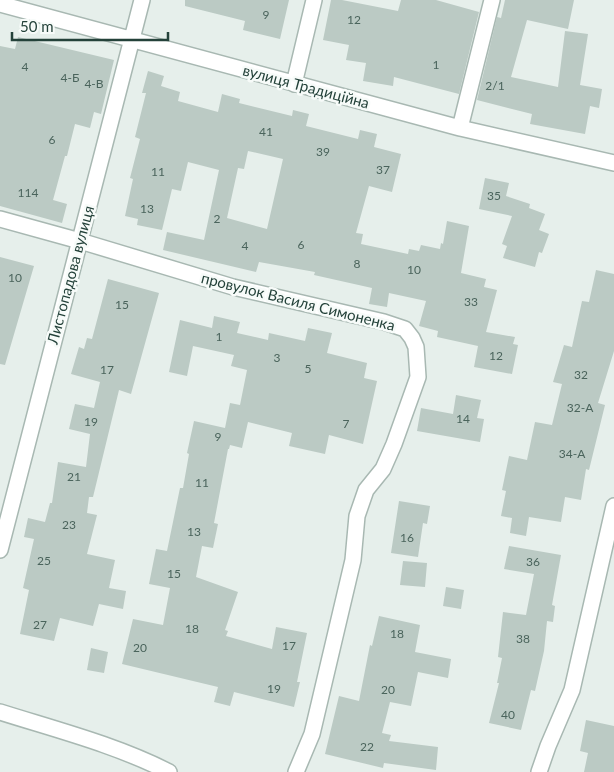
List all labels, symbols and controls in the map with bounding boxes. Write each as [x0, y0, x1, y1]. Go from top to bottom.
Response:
house number: 9 [263, 7, 270, 22]
scale bar [12, 10, 169, 42]
house number: 12 [347, 12, 361, 27]
text: 50 m [20, 17, 54, 35]
house number: 1 [433, 57, 440, 72]
house number: 4 [22, 59, 29, 74]
street label: вулиця Традиційна [241, 60, 371, 112]
house number: 4-Б [61, 70, 79, 85]
house number: 4-В [84, 76, 104, 91]
house number: 2/1 [485, 78, 505, 93]
house number: 41 [259, 124, 273, 139]
house number: 6 [49, 132, 56, 147]
house number: 39 [316, 144, 330, 159]
house number: 37 [376, 162, 390, 177]
house number: 11 [151, 164, 165, 179]
house number: 114 [18, 185, 38, 200]
house number: 35 [487, 188, 501, 203]
house number: 13 [140, 201, 154, 216]
street label: Листопадова вулиця [43, 203, 97, 347]
house number: 2 [214, 211, 221, 226]
house number: 6 [298, 237, 305, 252]
house number: 4 [242, 238, 249, 253]
house number: 8 [354, 256, 361, 271]
house number: 10 [407, 262, 421, 277]
street label: провулок Василя Симоненка [199, 268, 397, 334]
house number: 10 [8, 270, 22, 285]
house number: 33 [464, 294, 478, 309]
house number: 15 [115, 297, 129, 312]
house number: 1 [216, 329, 223, 344]
house number: 12 [489, 348, 503, 363]
house number: 3 [274, 350, 281, 365]
house number: 5 [305, 361, 312, 376]
house number: 17 [100, 362, 114, 377]
house number: 32 [574, 367, 588, 382]
house number: 32-А [567, 400, 594, 415]
house number: 14 [456, 411, 470, 426]
house number: 19 [84, 414, 98, 429]
house number: 7 [343, 416, 350, 431]
house number: 9 [215, 429, 222, 444]
house number: 34-А [559, 446, 586, 461]
house number: 21 [67, 469, 81, 484]
house number: 11 [195, 475, 209, 490]
house number: 23 [62, 517, 76, 532]
house number: 13 [187, 524, 201, 539]
house number: 16 [400, 530, 414, 545]
house number: 25 [37, 553, 51, 568]
house number: 36 [526, 554, 540, 569]
house number: 15 [167, 566, 181, 581]
house number: 27 [33, 617, 47, 632]
house number: 18 [185, 621, 199, 636]
house number: 18 [390, 626, 404, 641]
house number: 38 [516, 631, 530, 646]
house number: 17 [282, 638, 296, 653]
house number: 20 [133, 640, 147, 655]
house number: 19 [267, 681, 281, 696]
house number: 20 [381, 682, 395, 697]
house number: 40 [501, 707, 515, 722]
house number: 22 [360, 739, 374, 754]

